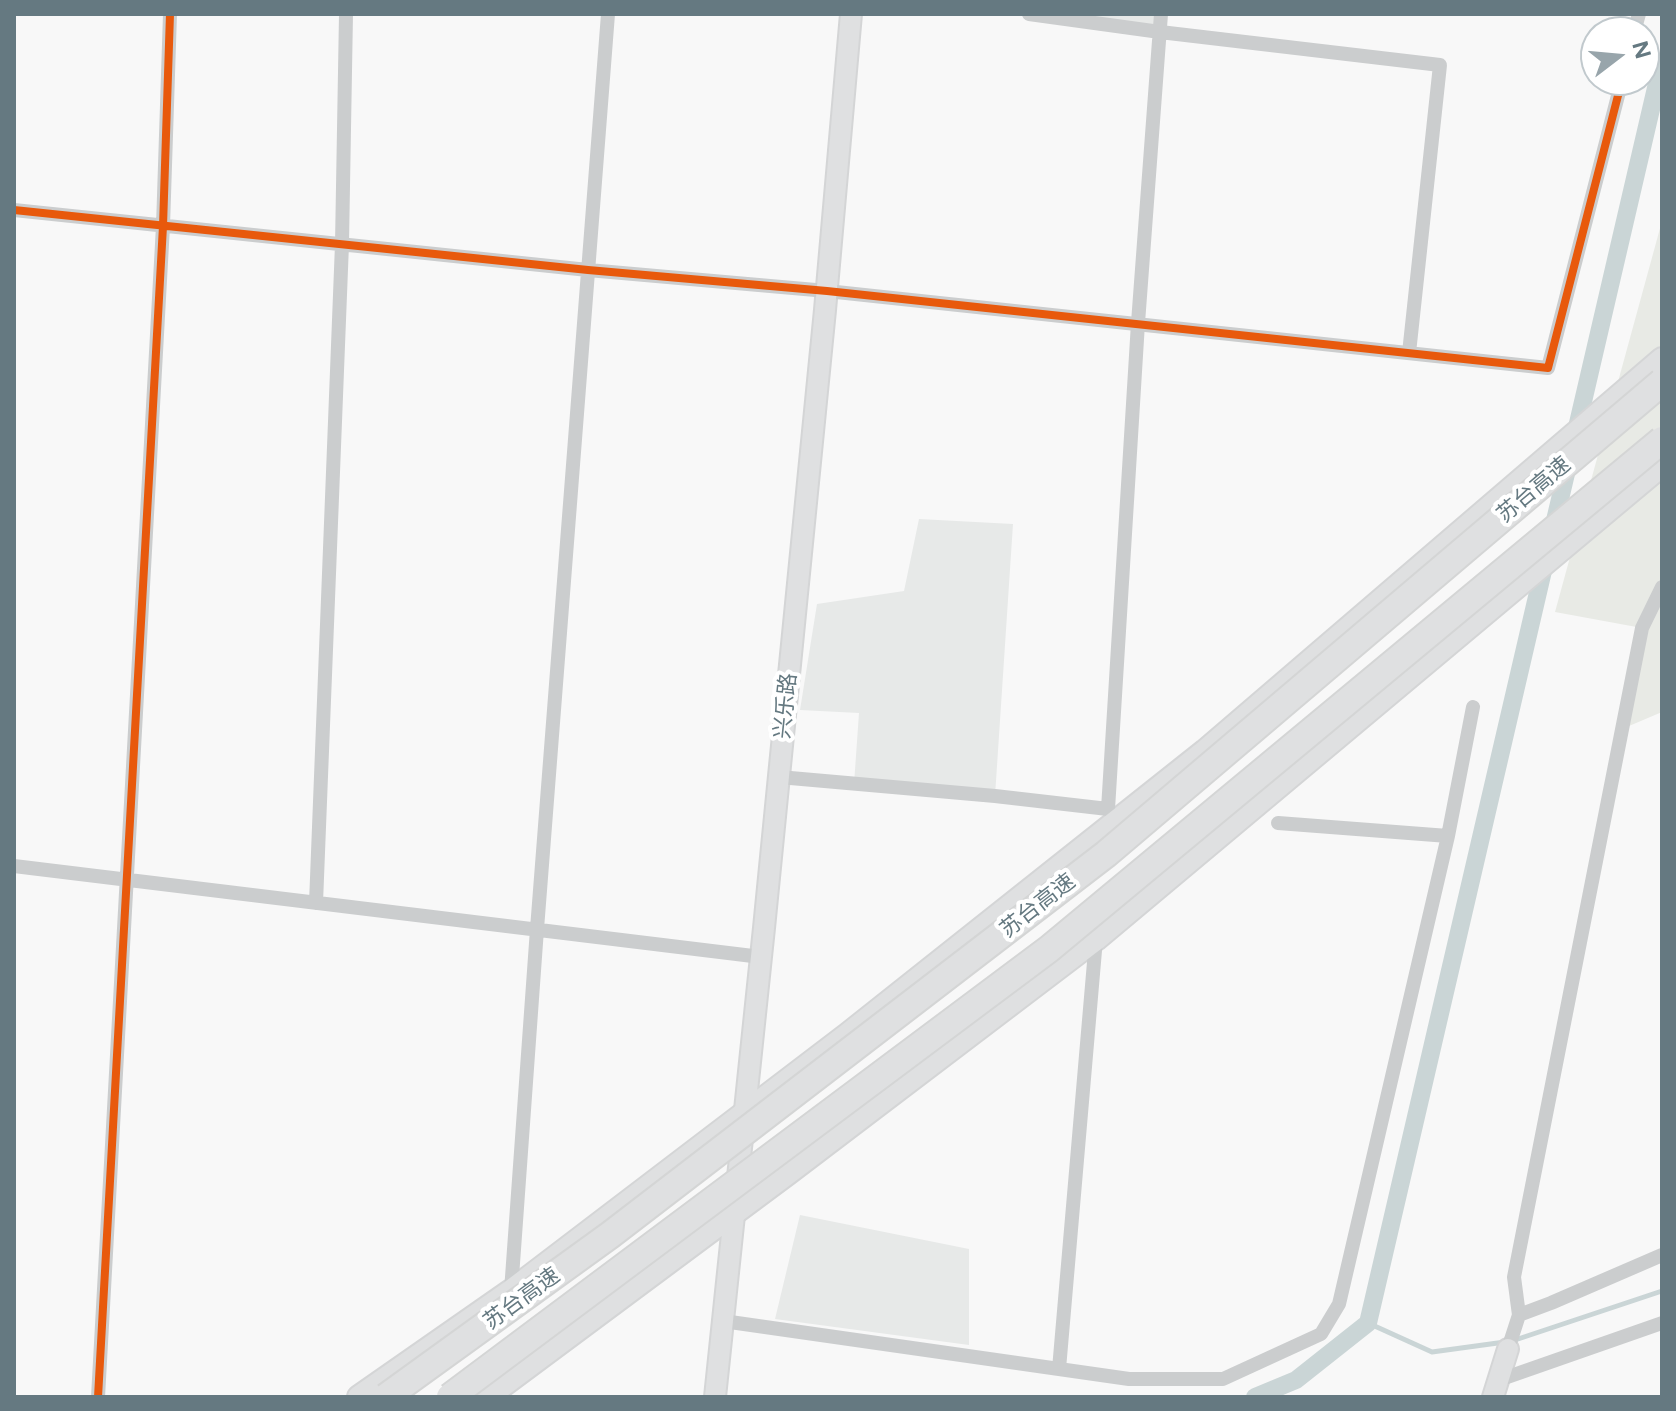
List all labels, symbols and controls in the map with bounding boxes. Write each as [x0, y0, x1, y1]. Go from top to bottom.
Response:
north arrow [1580, 16, 1660, 96]
text: N [1626, 38, 1657, 62]
street label: 苏台高速 [1492, 452, 1576, 528]
street label: 兴乐路 [769, 672, 803, 740]
street label: 苏台高速 [995, 869, 1081, 943]
street label: 苏台高速 [479, 1262, 565, 1336]

